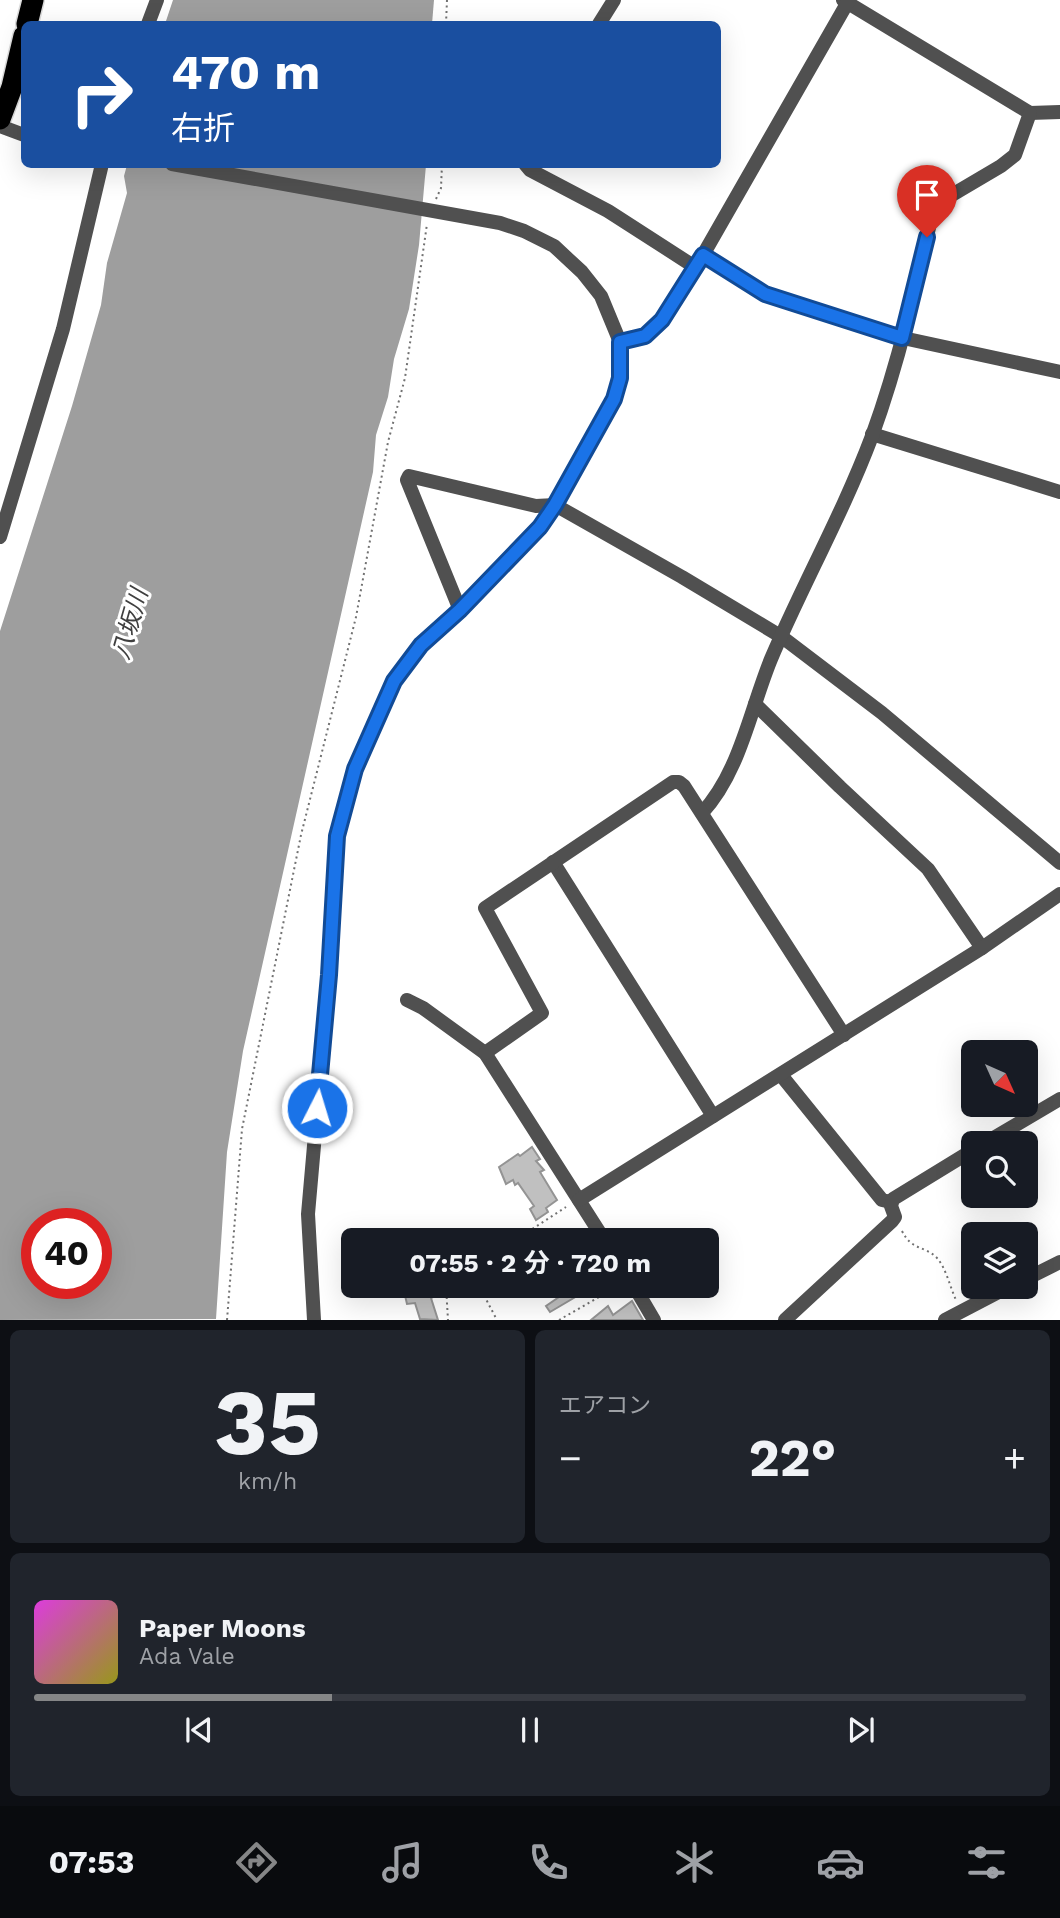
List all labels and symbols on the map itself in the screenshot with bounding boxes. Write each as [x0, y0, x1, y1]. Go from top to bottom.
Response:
pin [897, 165, 957, 237]
water label: 八坂川 [107, 583, 154, 662]
north arrow [961, 1040, 1038, 1116]
position arrow [280, 1071, 354, 1145]
speed limit sign: 40 [21, 1208, 112, 1299]

